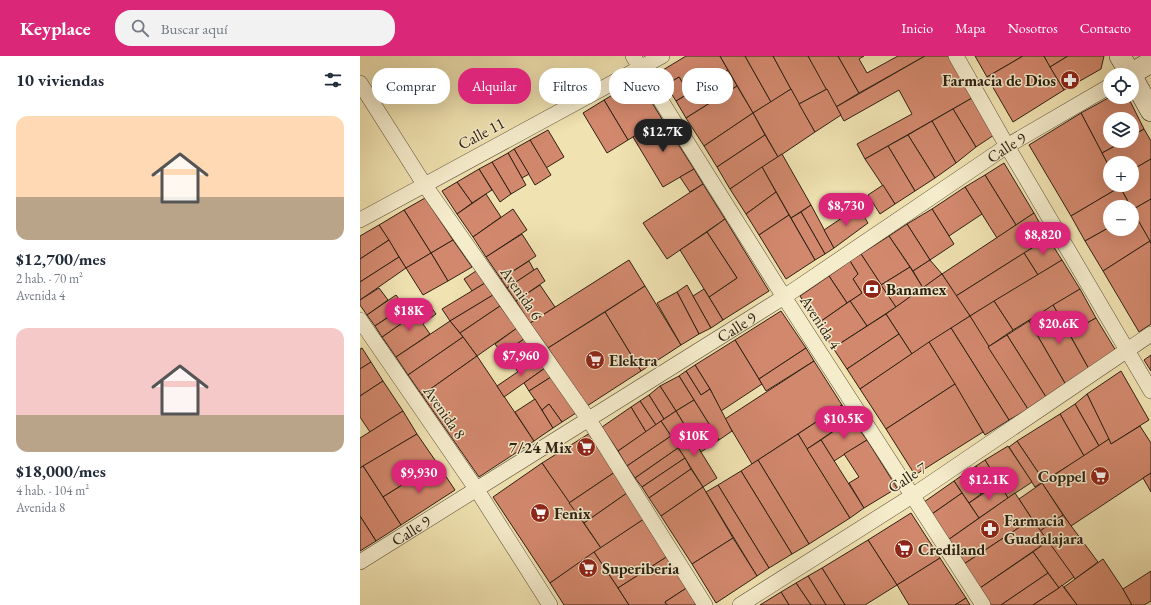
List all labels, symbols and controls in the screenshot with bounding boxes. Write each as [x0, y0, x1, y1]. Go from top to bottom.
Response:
search box [115, 10, 395, 46]
text: Keyplace [20, 16, 91, 41]
icon: search [129, 17, 151, 39]
text: Buscar aquí [161, 19, 228, 38]
text: Inicio [902, 19, 933, 37]
text: Mapa [955, 19, 986, 37]
text: Nosotros [1008, 19, 1058, 37]
text: Contacto [1080, 19, 1131, 37]
chip: Comprar [372, 68, 450, 104]
chip: Alquilar [458, 68, 531, 104]
chip: Filtros [539, 68, 601, 104]
chip: Nuevo [609, 68, 674, 104]
chip: Piso [682, 68, 733, 104]
map controls [1103, 68, 1139, 236]
button: locate [1103, 68, 1139, 104]
text: 10 viviendas [16, 69, 104, 91]
icon: filters [322, 69, 344, 91]
pharmacy icon: Farmacia de Dios [1059, 69, 1081, 91]
place label: Farmacia de Dios [942, 70, 1056, 91]
street label: Calle 11 [454, 112, 508, 155]
button: layers [1103, 112, 1139, 148]
pin: $12.7K [630, 119, 696, 153]
text: $12.7K [643, 123, 683, 140]
street label: Calle 9 [983, 127, 1030, 168]
icon: home [144, 142, 216, 214]
button: + [1103, 156, 1139, 192]
pin: $8,730 [813, 193, 879, 227]
text: $8,730 [828, 197, 864, 214]
button: − [1103, 200, 1139, 236]
pin: $8,820 [1010, 222, 1076, 256]
text: $8,820 [1025, 226, 1061, 243]
text: $12,700/mes [16, 248, 106, 270]
street label: Avenida 6 [495, 262, 548, 324]
text: 2 hab. · 70 m² [16, 270, 83, 287]
bank icon: Banamex [861, 278, 883, 300]
place label: Banamex [886, 279, 947, 300]
text: Avenida 4 [16, 287, 65, 304]
street label: Avenida 4 [795, 290, 846, 354]
pin: $18K [385, 298, 433, 332]
text: $18K [394, 302, 424, 319]
street label: Calle 9 [713, 307, 761, 347]
pin: $20.6K [1026, 311, 1092, 345]
text: $20.6K [1039, 315, 1079, 332]
pin: $7,960 [488, 343, 554, 377]
text: $7,960 [503, 347, 539, 364]
supermarket icon: Elektra [584, 349, 606, 371]
place label: Elektra [609, 350, 659, 371]
icon: home [144, 354, 216, 426]
street label: Avenida 8 [418, 381, 471, 443]
pin: $10.5K [811, 406, 877, 440]
text: $10.5K [824, 410, 864, 427]
pin: $10K [670, 423, 718, 457]
text: $10K [679, 427, 709, 444]
supermarket icon: 7/24 Mix [575, 436, 597, 458]
place label: 7/24 Mix [509, 437, 572, 458]
street label: Calle 7 [884, 457, 931, 498]
text: $18,000/mes [16, 460, 106, 482]
pin: $9,930 [386, 460, 452, 494]
text: $9,930 [401, 464, 437, 481]
supermarket icon: Coppel [1089, 465, 1111, 487]
place label: Coppel [1038, 466, 1086, 487]
pin: $12.1K [956, 467, 1022, 501]
text: $12.1K [969, 471, 1009, 488]
text: 4 hab. · 104 m² [16, 482, 89, 499]
text: Avenida 8 [16, 499, 65, 516]
supermarket icon: Fenix [529, 502, 551, 524]
place label: Fenix [554, 503, 591, 524]
street label: Calle 9 [388, 510, 435, 551]
place label: Farmacia Guadalajara [1004, 510, 1085, 549]
pharmacy icon: Farmacia Guadalajara [979, 518, 1001, 540]
supermarket icon: Crediland [893, 538, 915, 560]
place label: Crediland [918, 539, 986, 560]
supermarket icon: Superiberia [577, 557, 599, 579]
place label: Superiberia [602, 558, 680, 579]

